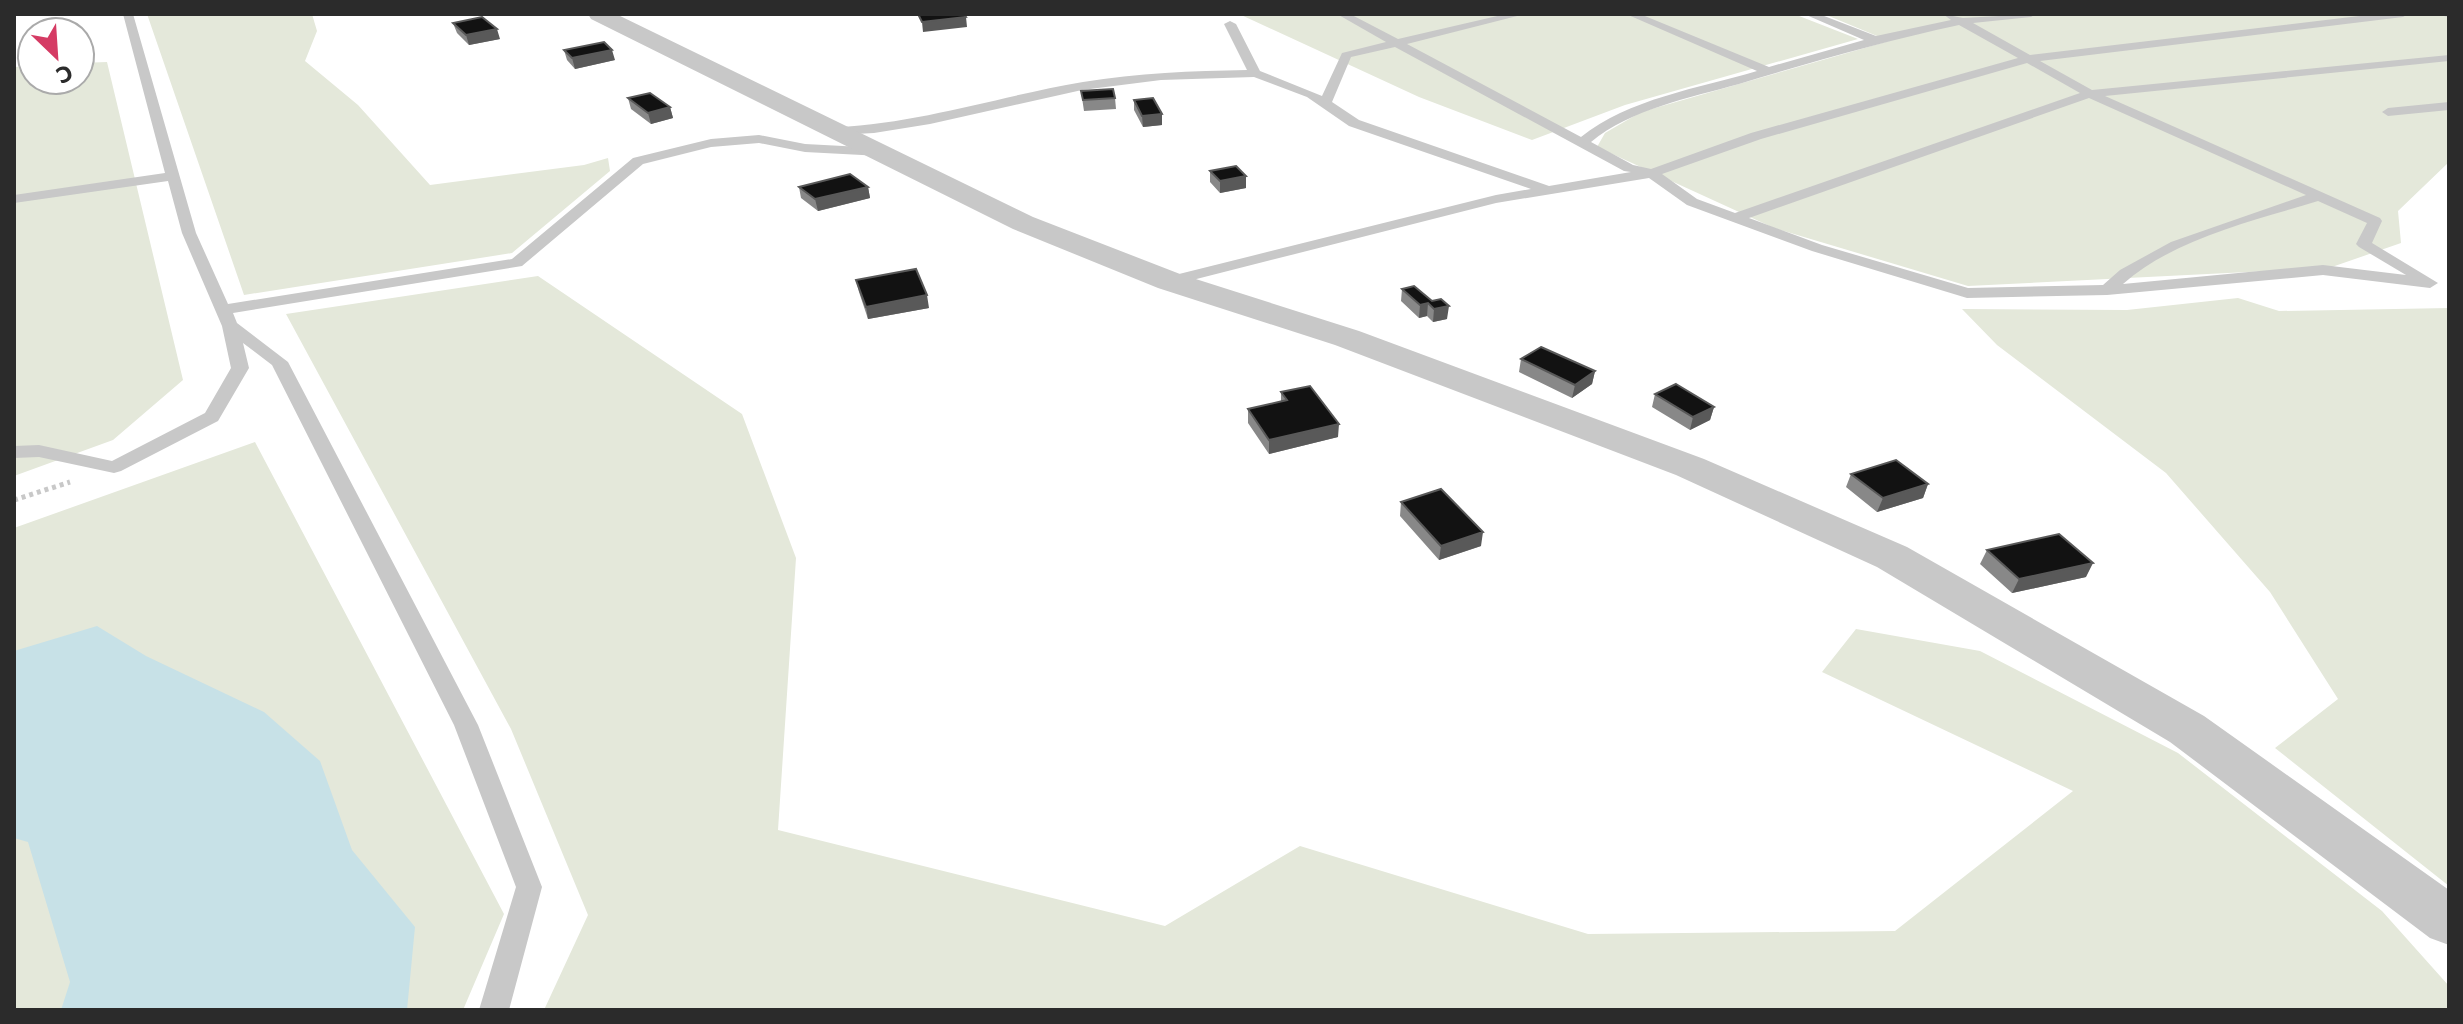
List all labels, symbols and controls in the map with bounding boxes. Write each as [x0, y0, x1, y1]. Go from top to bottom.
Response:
north arrow [16, 16, 96, 96]
text: С [52, 59, 77, 90]

